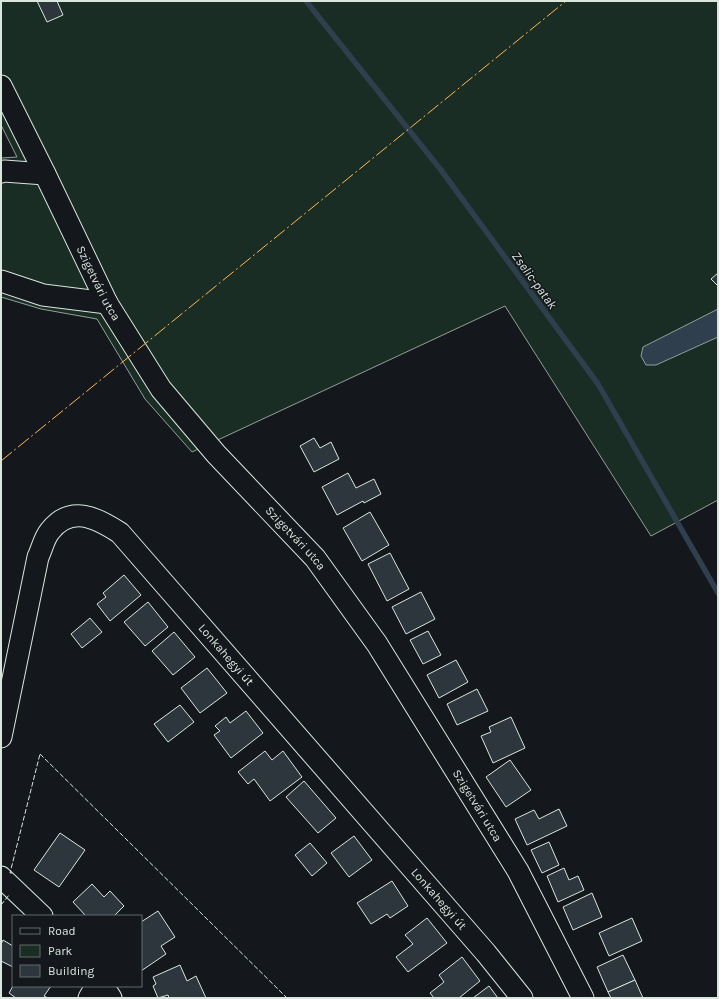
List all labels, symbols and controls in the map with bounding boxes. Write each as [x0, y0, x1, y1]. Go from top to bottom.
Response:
street label: Szigetvári utca [74, 244, 123, 323]
water label: Zselic-patak [509, 249, 561, 312]
street label: Szigetvári utca [262, 503, 328, 573]
street label: Lonkahegyi út [195, 621, 257, 689]
street label: Szigetvári utca [450, 767, 505, 844]
street label: Lonkahegyi út [408, 865, 470, 933]
legend [12, 915, 142, 987]
text: Road [48, 924, 76, 938]
text: Park [48, 944, 73, 958]
text: Building [48, 964, 95, 978]

